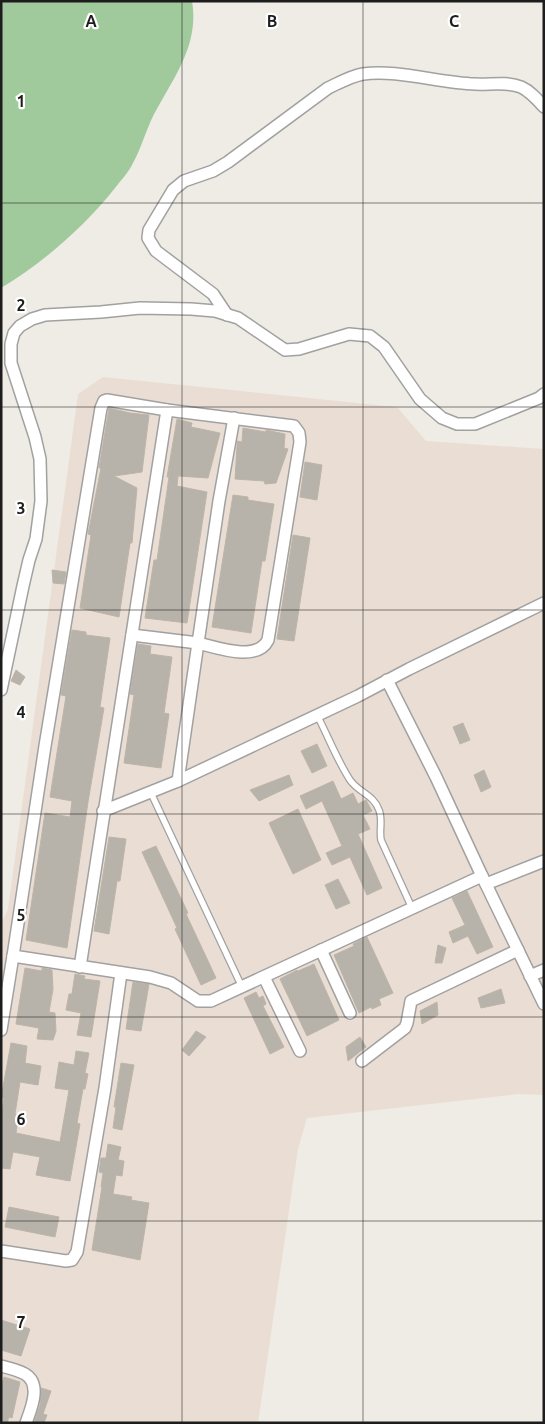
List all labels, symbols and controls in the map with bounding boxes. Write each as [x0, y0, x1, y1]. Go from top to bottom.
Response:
text: A [85, 12, 97, 30]
text: B [267, 12, 277, 30]
text: C [449, 12, 459, 30]
text: 1 [16, 92, 26, 110]
text: 2 [16, 296, 26, 314]
text: 3 [16, 499, 26, 517]
text: 4 [16, 703, 26, 721]
text: 5 [16, 906, 26, 924]
text: 6 [16, 1110, 26, 1128]
text: 7 [16, 1313, 26, 1331]

